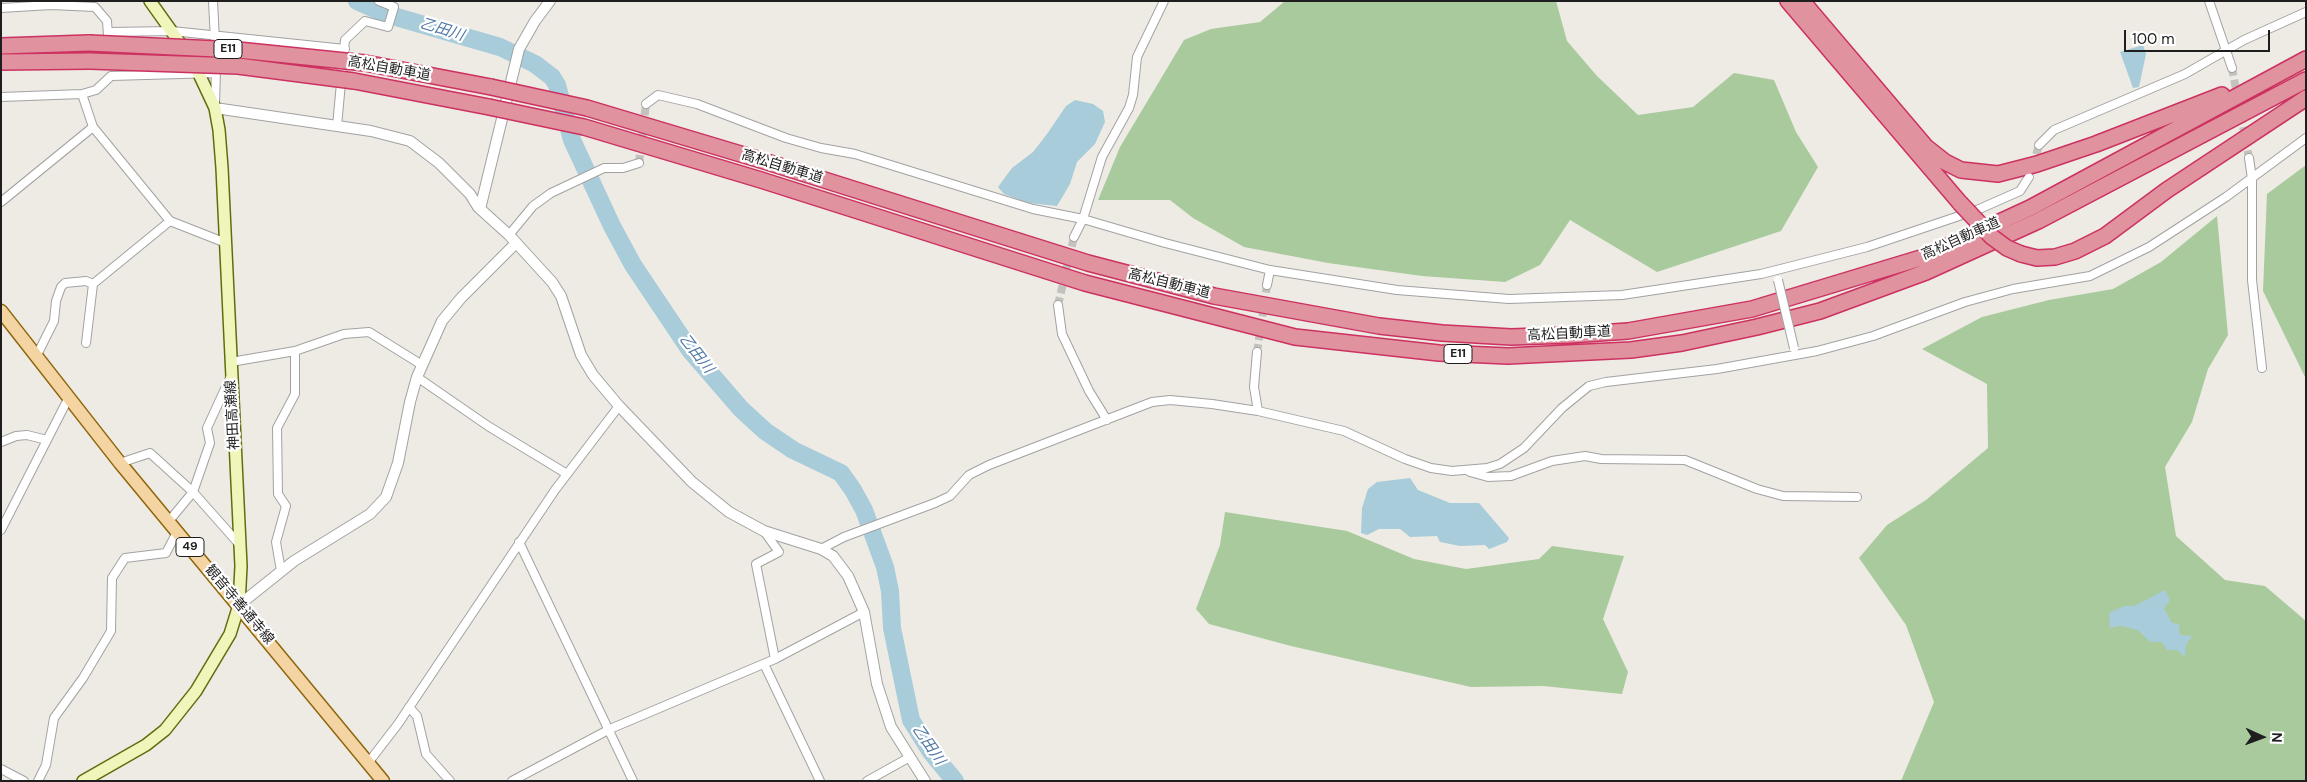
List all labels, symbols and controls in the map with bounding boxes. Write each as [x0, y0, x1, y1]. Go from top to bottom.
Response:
water label: 乙田川 [418, 15, 466, 45]
scale bar [2127, 20, 2273, 52]
text: 100 m [2132, 29, 2175, 49]
road number: E11 [214, 40, 242, 59]
street label: 高松自動車道 [346, 53, 432, 85]
street label: 高松自動車道 [739, 147, 825, 187]
street label: 高松自動車道 [1919, 214, 2003, 264]
street label: 高松自動車道 [1126, 266, 1212, 302]
street label: 高松自動車道 [1527, 323, 1611, 345]
water label: 乙田川 [675, 331, 717, 377]
road number: E11 [1444, 344, 1472, 364]
street label: 神田高瀬線 [223, 380, 243, 450]
road number: 49 [176, 538, 204, 556]
street label: 観音寺善通寺線 [201, 562, 277, 648]
north arrow [2237, 712, 2287, 762]
water label: 乙田川 [908, 721, 948, 769]
text: N [2268, 732, 2286, 743]

